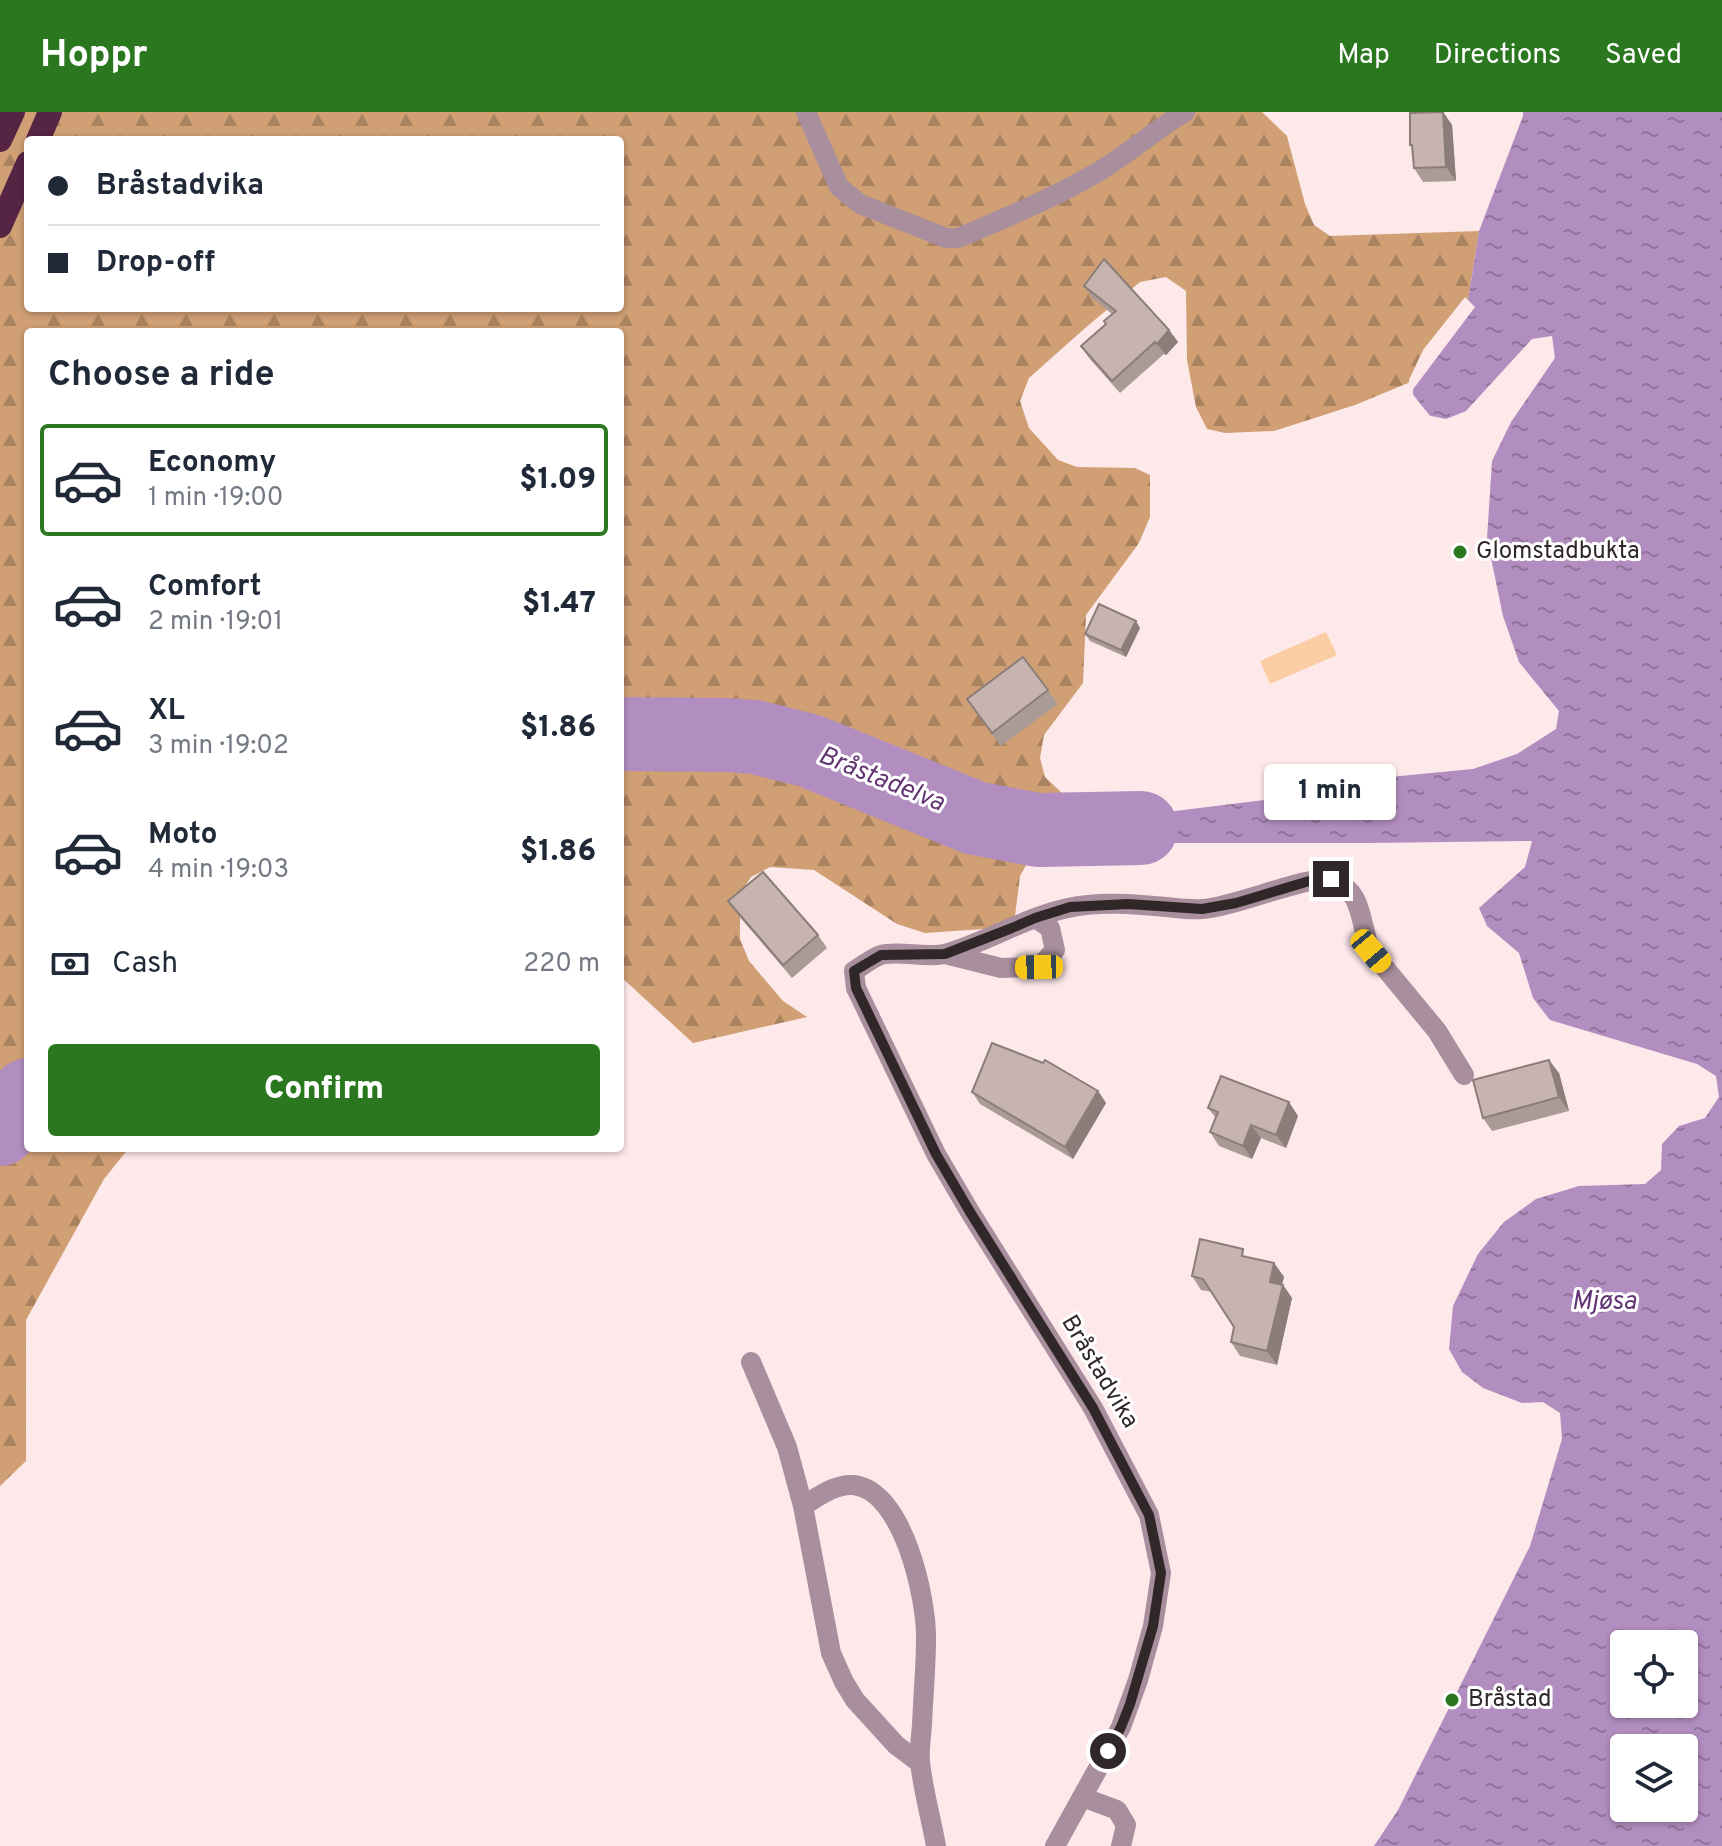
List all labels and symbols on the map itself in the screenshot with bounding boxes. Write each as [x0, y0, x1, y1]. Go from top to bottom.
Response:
place label: Glomstadbukta [1476, 537, 1640, 567]
marker: Glomstadbukta [1451, 543, 1469, 561]
water label: Bråstadelva [813, 740, 949, 820]
callout: 1 min [1265, 763, 1397, 819]
route end [1313, 861, 1349, 897]
car [1346, 925, 1396, 977]
car [1015, 955, 1063, 979]
water label: Mjøsa [1572, 1286, 1637, 1319]
street label: Bråstadvika [1054, 1310, 1144, 1434]
place label: Bråstad [1468, 1685, 1552, 1715]
marker: Bråstad [1443, 1691, 1461, 1709]
route start [1090, 1733, 1126, 1769]

